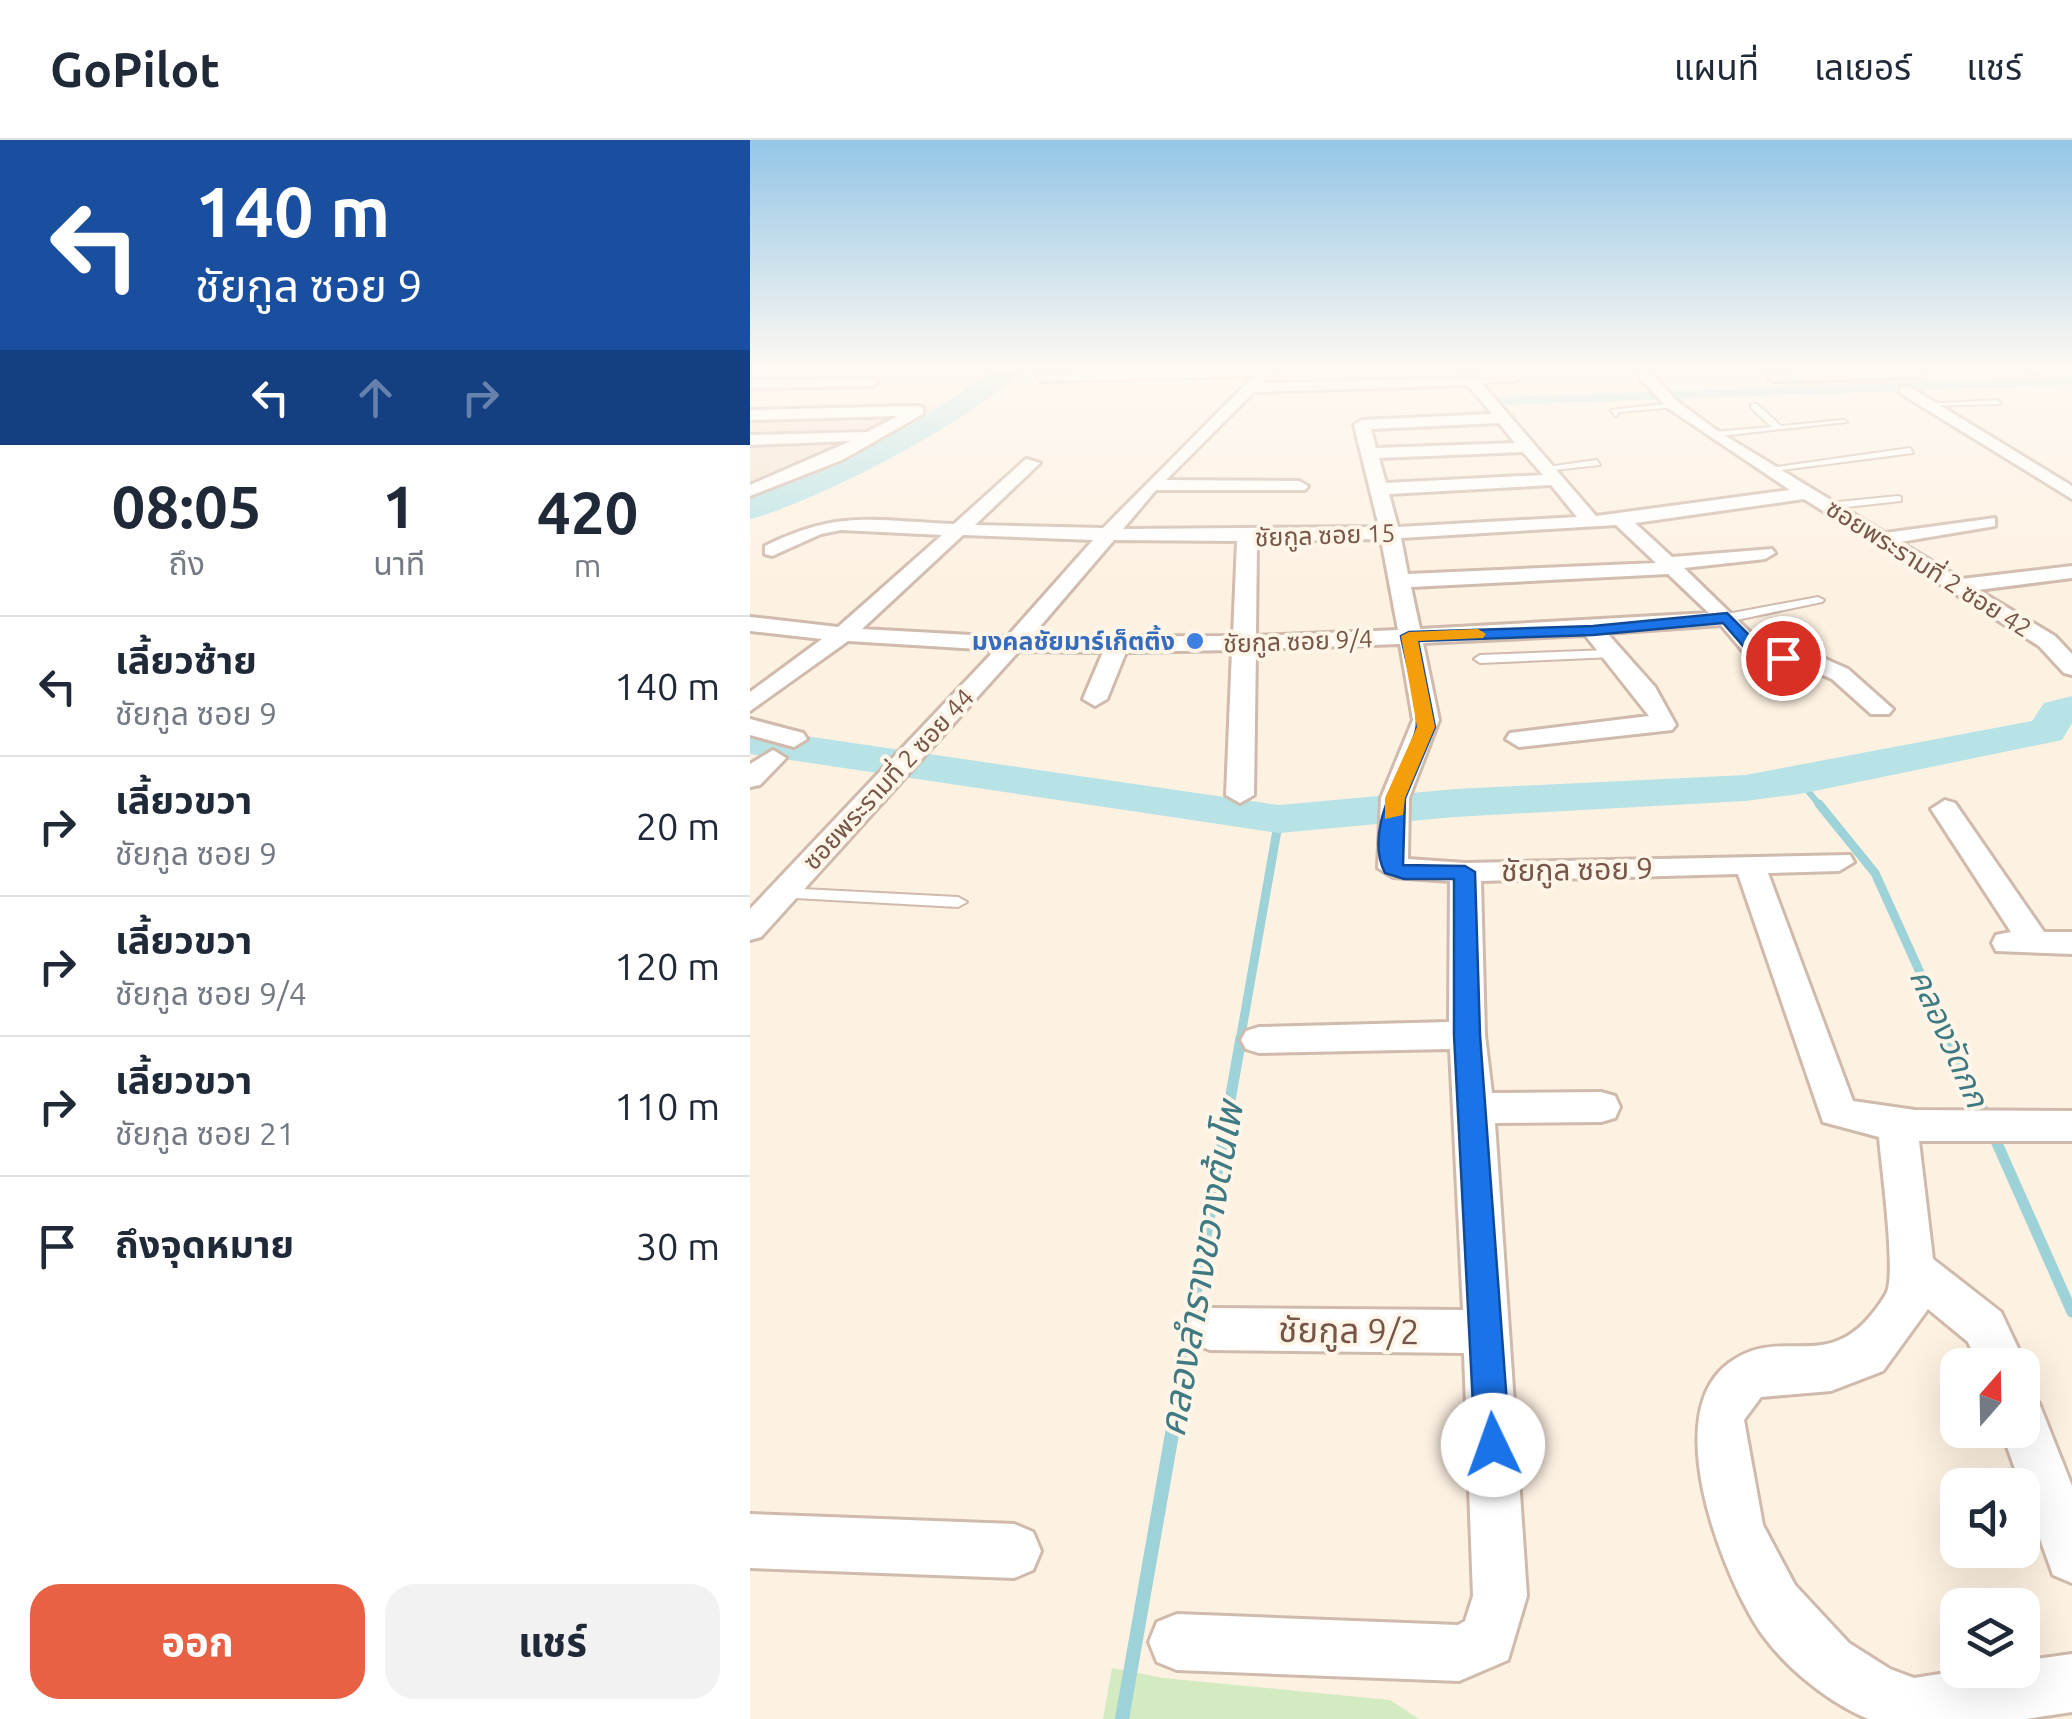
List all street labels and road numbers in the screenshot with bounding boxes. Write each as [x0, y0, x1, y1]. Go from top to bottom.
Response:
street label: ซอยพระรามที่ 2 ซอย 42 [1821, 491, 2038, 643]
street label: ชัยกูล ซอย 15 [1254, 519, 1396, 553]
street label: ชัยกูล ซอย 9/4 [1223, 624, 1373, 660]
street label: ซอยพระรามที่ 2 ซอย 44 [795, 681, 979, 875]
street label: ชัยกูล ซอย 9 [1501, 851, 1653, 889]
street label: ชัยกูล 9/2 [1278, 1309, 1420, 1353]

